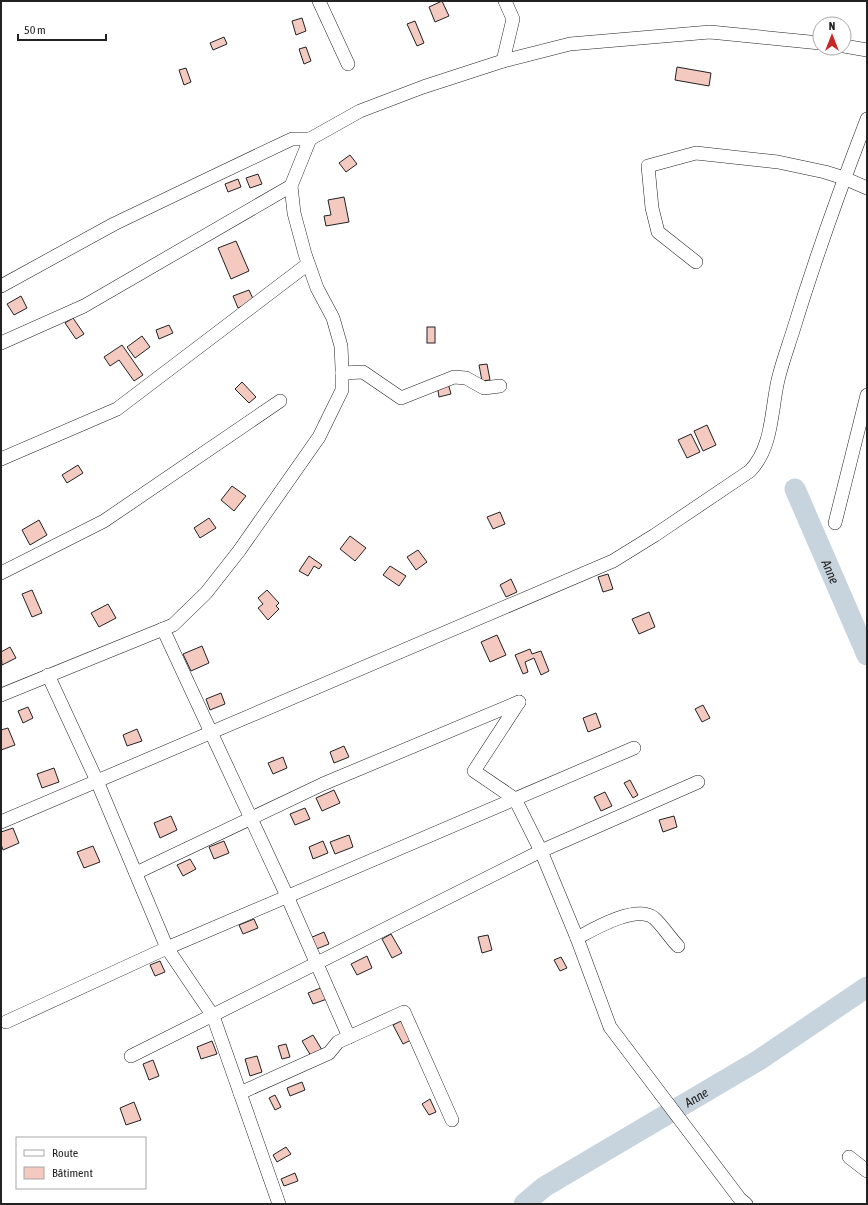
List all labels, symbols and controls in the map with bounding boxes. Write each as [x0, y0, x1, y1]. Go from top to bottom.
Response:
scale bar [18, 16, 106, 42]
north arrow [812, 16, 852, 56]
text: N [829, 20, 835, 32]
text: 50 m [24, 23, 46, 37]
water label: Anne [818, 556, 842, 586]
water label: Anne [681, 1085, 711, 1111]
legend [16, 1137, 146, 1189]
text: Route [52, 1146, 78, 1160]
text: Bâtiment [52, 1166, 93, 1180]

